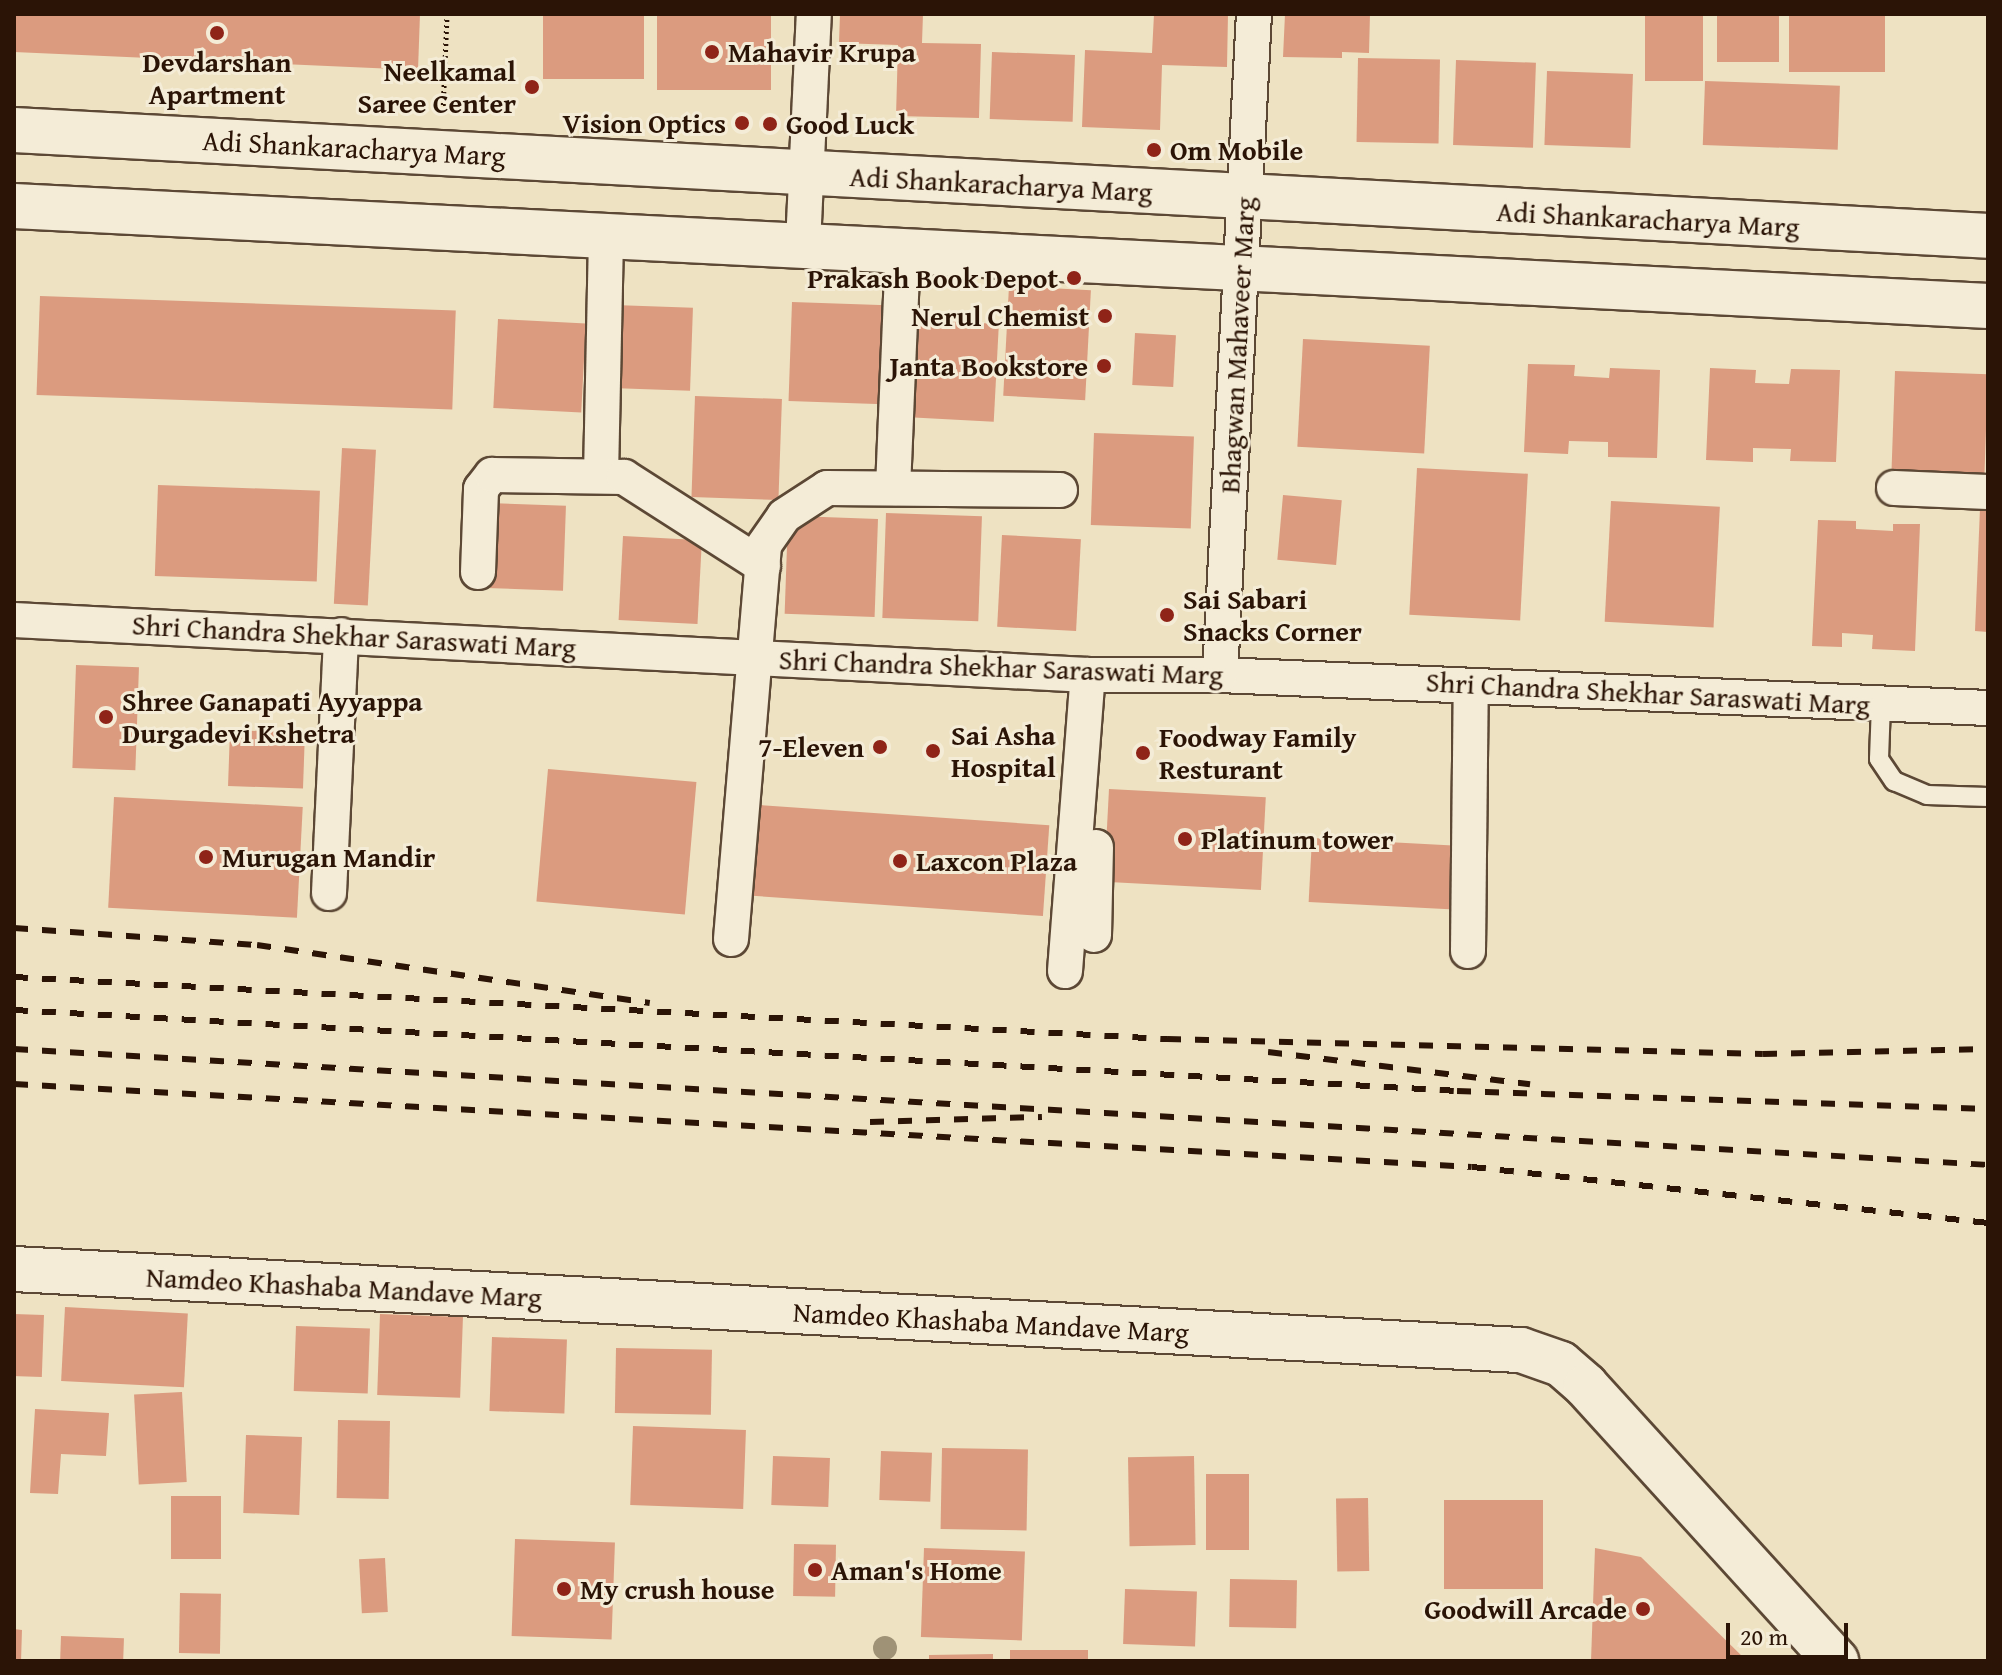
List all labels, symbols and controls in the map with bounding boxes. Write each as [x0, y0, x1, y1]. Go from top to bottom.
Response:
marker: Devdarshan Apartment [208, 24, 226, 42]
place label: Mahavir Krupa [728, 35, 916, 69]
marker: Mahavir Krupa [703, 43, 721, 61]
place label: Devdarshan Apartment [142, 45, 292, 111]
place label: Neelkamal Saree Center [357, 54, 516, 120]
marker: Neelkamal Saree Center [523, 78, 541, 96]
place label: Vision Optics [562, 106, 726, 140]
place label: Good Luck [786, 107, 914, 141]
marker: Vision Optics [733, 114, 751, 132]
marker: Good Luck [761, 115, 779, 133]
street label: Adi Shankaracharya Marg [202, 123, 506, 173]
place label: Om Mobile [1170, 133, 1303, 167]
marker: Om Mobile [1145, 141, 1163, 159]
street label: Adi Shankaracharya Marg [849, 159, 1153, 209]
street label: Adi Shankaracharya Marg [1496, 194, 1800, 244]
street label: Bhagwan Mahaveer Marg [1212, 196, 1262, 494]
place label: Prakash Book Depot [807, 261, 1058, 295]
marker: Prakash Book Depot [1065, 269, 1083, 287]
place label: Nerul Chemist [911, 299, 1089, 333]
marker: Nerul Chemist [1096, 307, 1114, 325]
place label: Janta Bookstore [890, 349, 1088, 383]
marker: Janta Bookstore [1095, 357, 1113, 375]
place label: Sai Sabari Snacks Corner [1183, 582, 1362, 648]
marker: Sai Sabari Snacks Corner [1158, 606, 1176, 624]
street label: Shri Chandra Shekhar Saraswati Marg [131, 608, 577, 664]
street label: Shri Chandra Shekhar Saraswati Marg [778, 642, 1224, 692]
street label: Shri Chandra Shekhar Saraswati Marg [1425, 665, 1871, 721]
place label: Shree Ganapati Ayyappa Durgadevi Kshetra [122, 684, 423, 750]
marker: Shree Ganapati Ayyappa Durgadevi Kshetra [97, 708, 115, 726]
place label: Sai Asha Hospital [951, 718, 1056, 784]
place label: Foodway Family Resturant [1159, 720, 1356, 786]
place label: 7-Eleven [758, 730, 864, 764]
marker: 7-Eleven [871, 738, 889, 756]
marker: Sai Asha Hospital [922, 740, 944, 762]
marker: Foodway Family Resturant [1134, 744, 1152, 762]
place label: Platinum tower [1201, 822, 1394, 856]
marker: Platinum tower [1176, 830, 1194, 848]
place label: Murugan Mandir [222, 840, 435, 874]
place label: Laxcon Plaza [916, 844, 1077, 878]
marker: Murugan Mandir [197, 848, 215, 866]
marker: Laxcon Plaza [891, 852, 909, 870]
street label: Namdeo Khashaba Mandave Marg [145, 1260, 543, 1314]
street label: Namdeo Khashaba Mandave Marg [792, 1295, 1190, 1349]
place label: Aman's Home [831, 1553, 1002, 1587]
marker: Aman's Home [806, 1561, 824, 1579]
place label: My crush house [580, 1572, 774, 1606]
marker: My crush house [555, 1580, 573, 1598]
place label: Goodwill Arcade [1424, 1592, 1627, 1626]
marker: Goodwill Arcade [1634, 1600, 1652, 1618]
scale bar [1730, 1607, 1852, 1657]
text: 20 m [1740, 1619, 1788, 1654]

